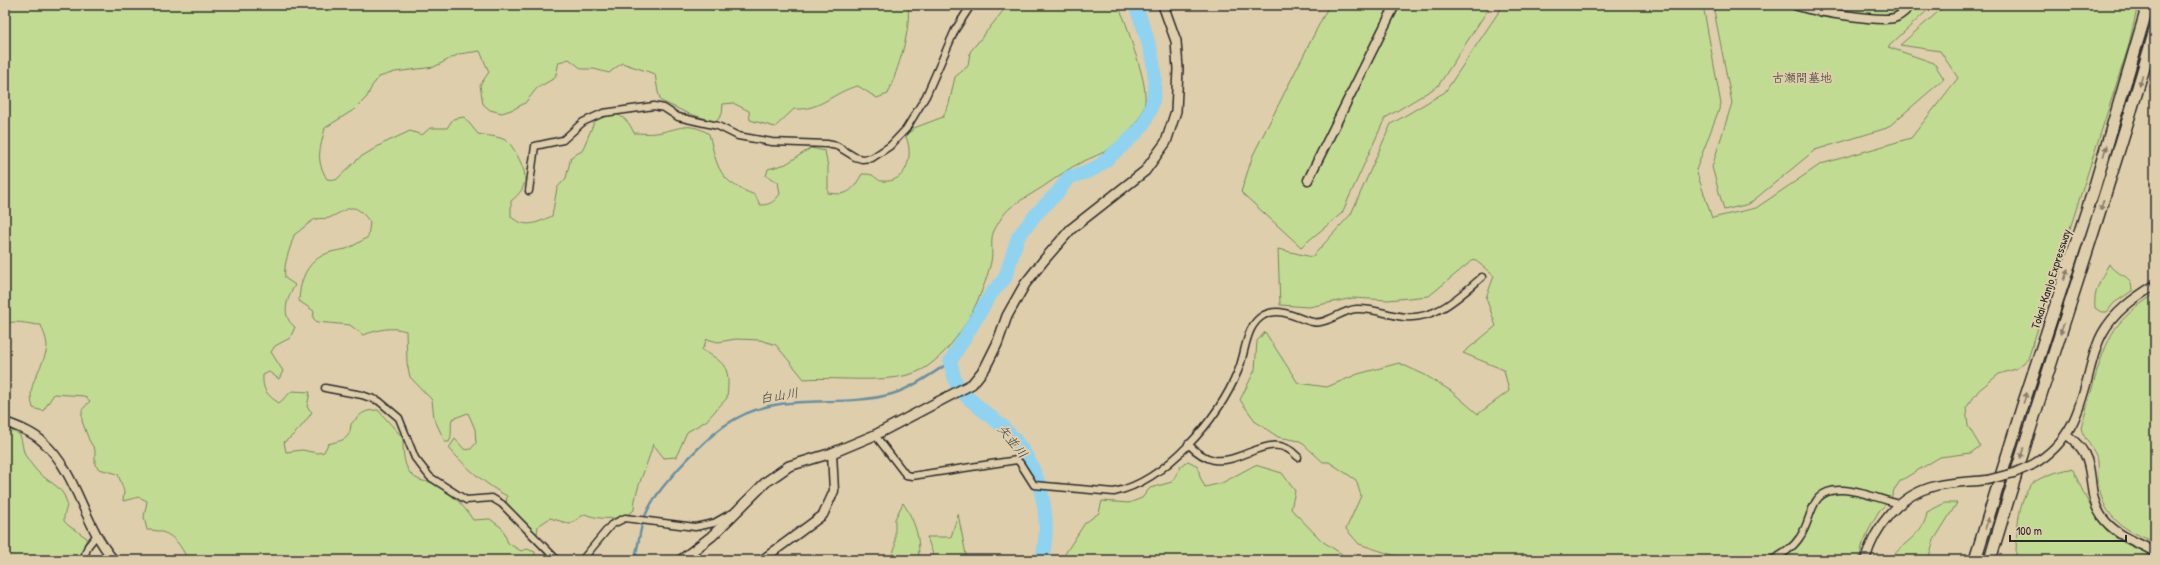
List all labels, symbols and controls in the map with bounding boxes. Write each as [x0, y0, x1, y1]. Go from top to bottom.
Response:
park label: 古瀬間墓地 [1772, 69, 1832, 86]
one-way arrow [2137, 75, 2143, 87]
one-way arrow [2102, 145, 2108, 157]
one-way arrow [2099, 200, 2105, 212]
street label: Tokai-Kanjo Expressway [2026, 227, 2075, 331]
one-way arrow [2063, 269, 2069, 281]
one-way arrow [2059, 323, 2065, 335]
water label: 白山川 [758, 383, 800, 407]
one-way arrow [2022, 392, 2028, 404]
water label: 矢並川 [994, 420, 1032, 462]
one-way arrow [2019, 447, 2025, 459]
one-way arrow [1984, 516, 1990, 528]
scale bar [2010, 517, 2126, 543]
text: 100 m [2016, 522, 2042, 539]

